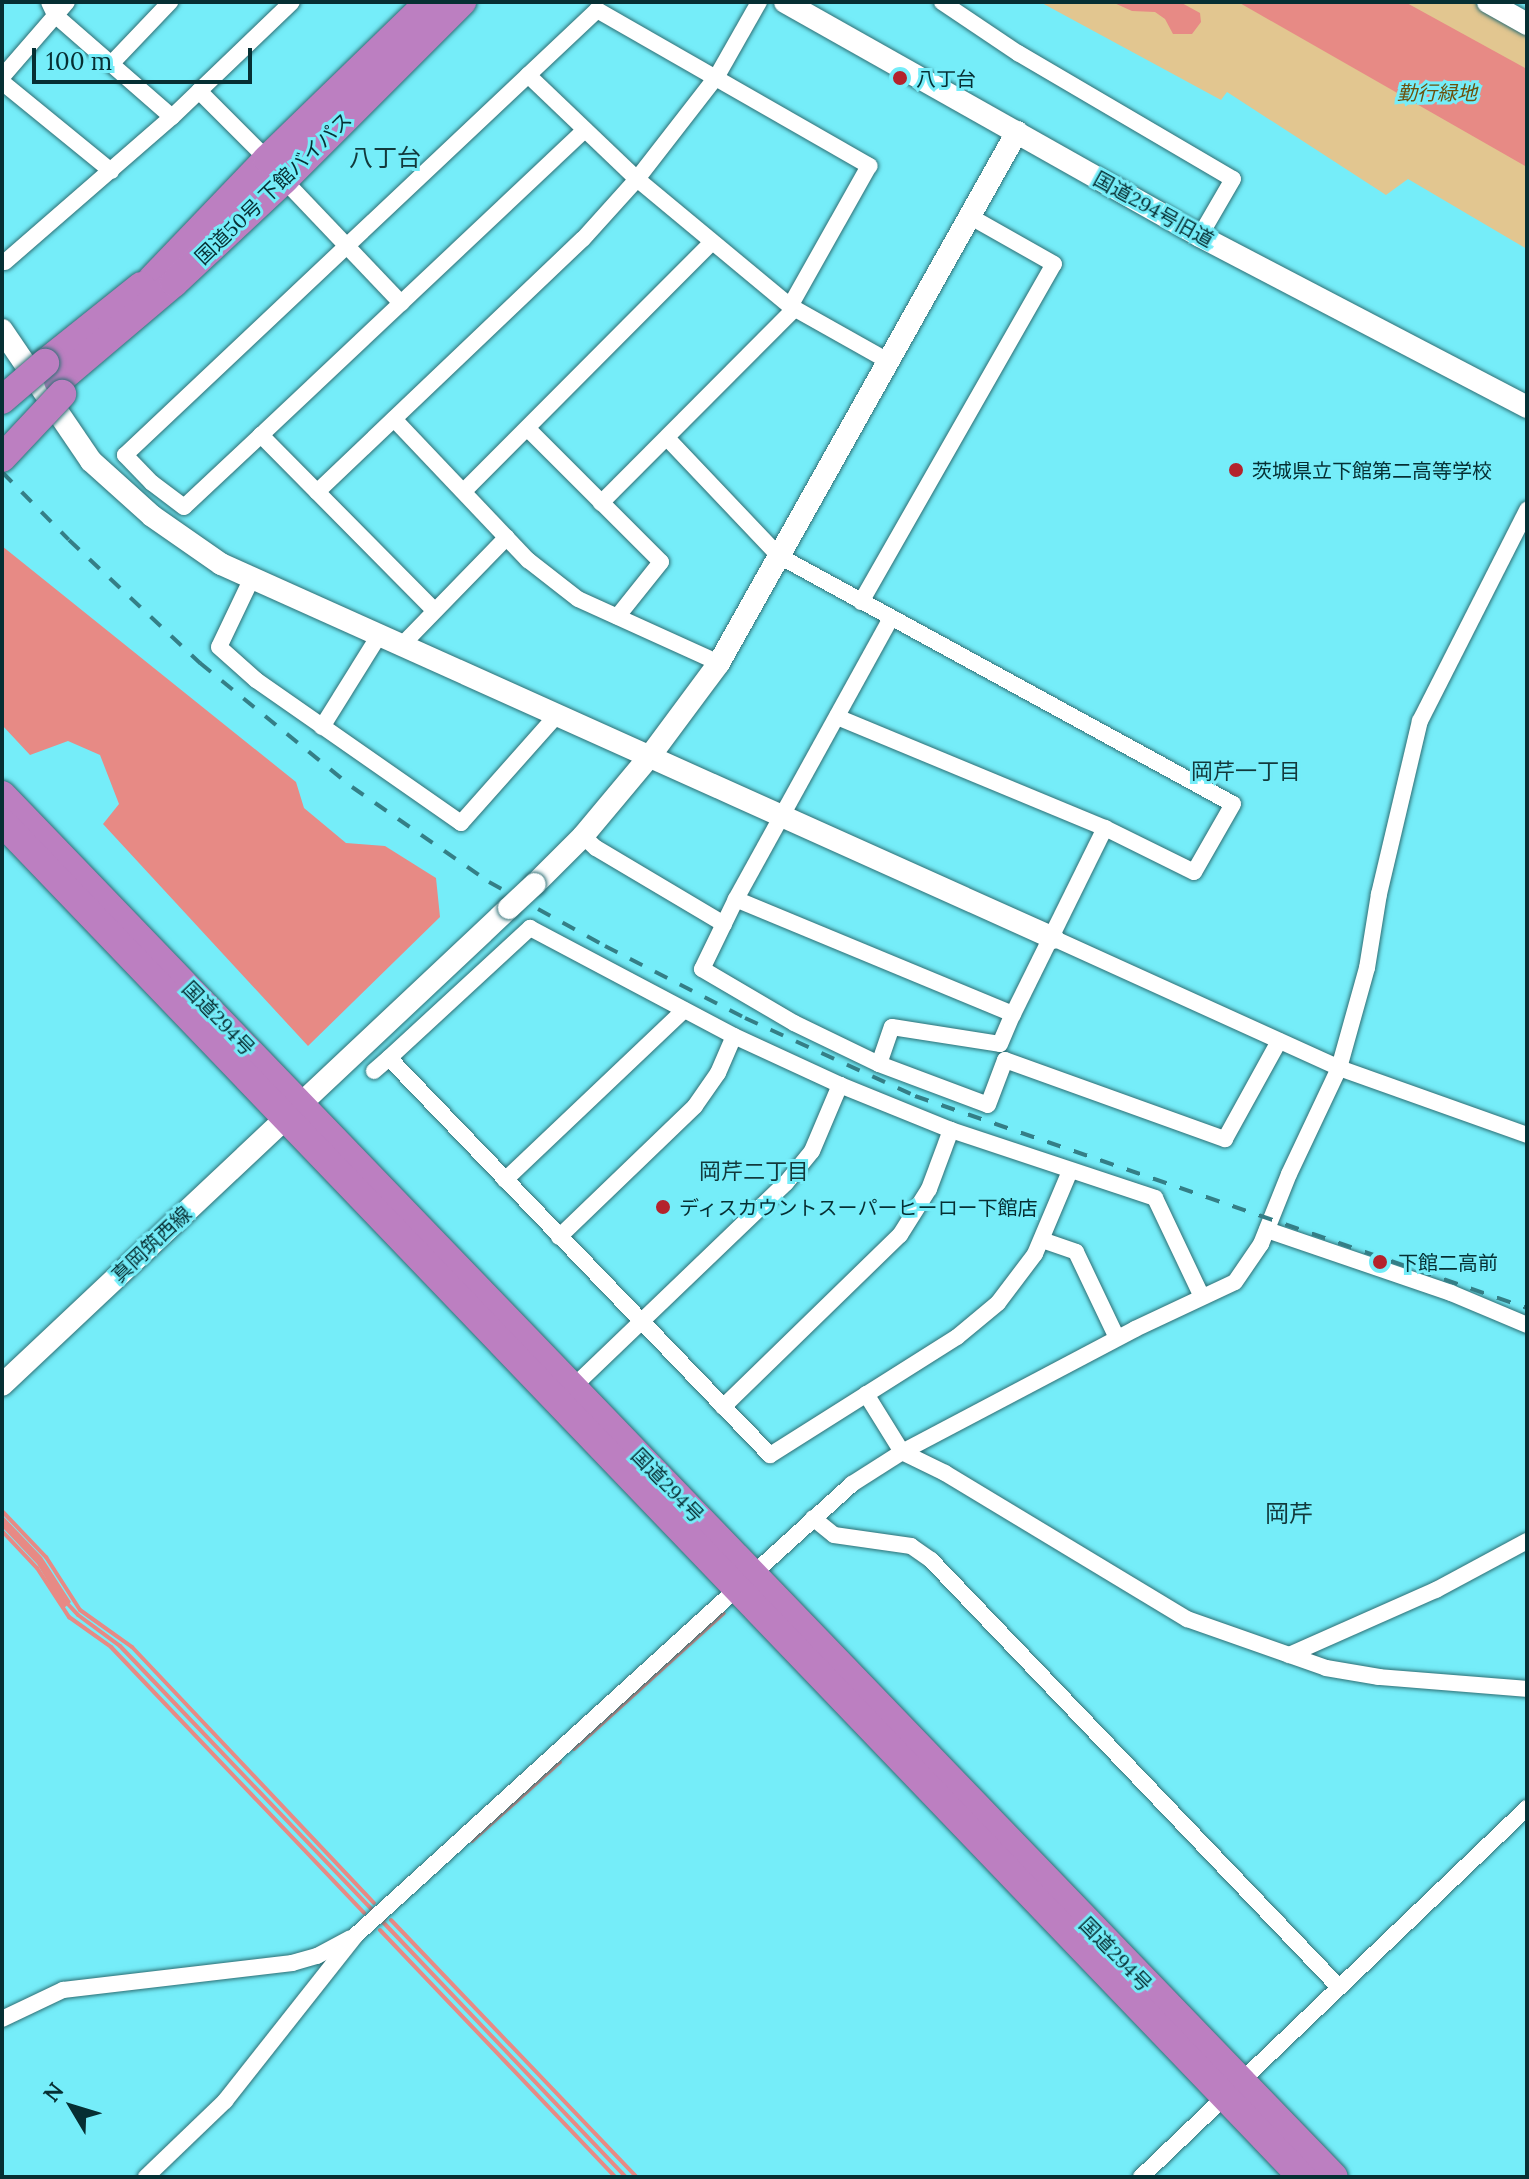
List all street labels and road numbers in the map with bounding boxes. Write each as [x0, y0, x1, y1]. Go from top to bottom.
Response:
street label: 国道50号 下館バイパス [190, 107, 356, 269]
street label: 国道294号旧道 [1090, 166, 1218, 252]
street label: 国道294号 [178, 976, 260, 1060]
street label: 真岡筑西線 [106, 1201, 196, 1287]
street label: 国道294号 [627, 1443, 709, 1527]
street label: 国道294号 [1075, 1912, 1157, 1996]

